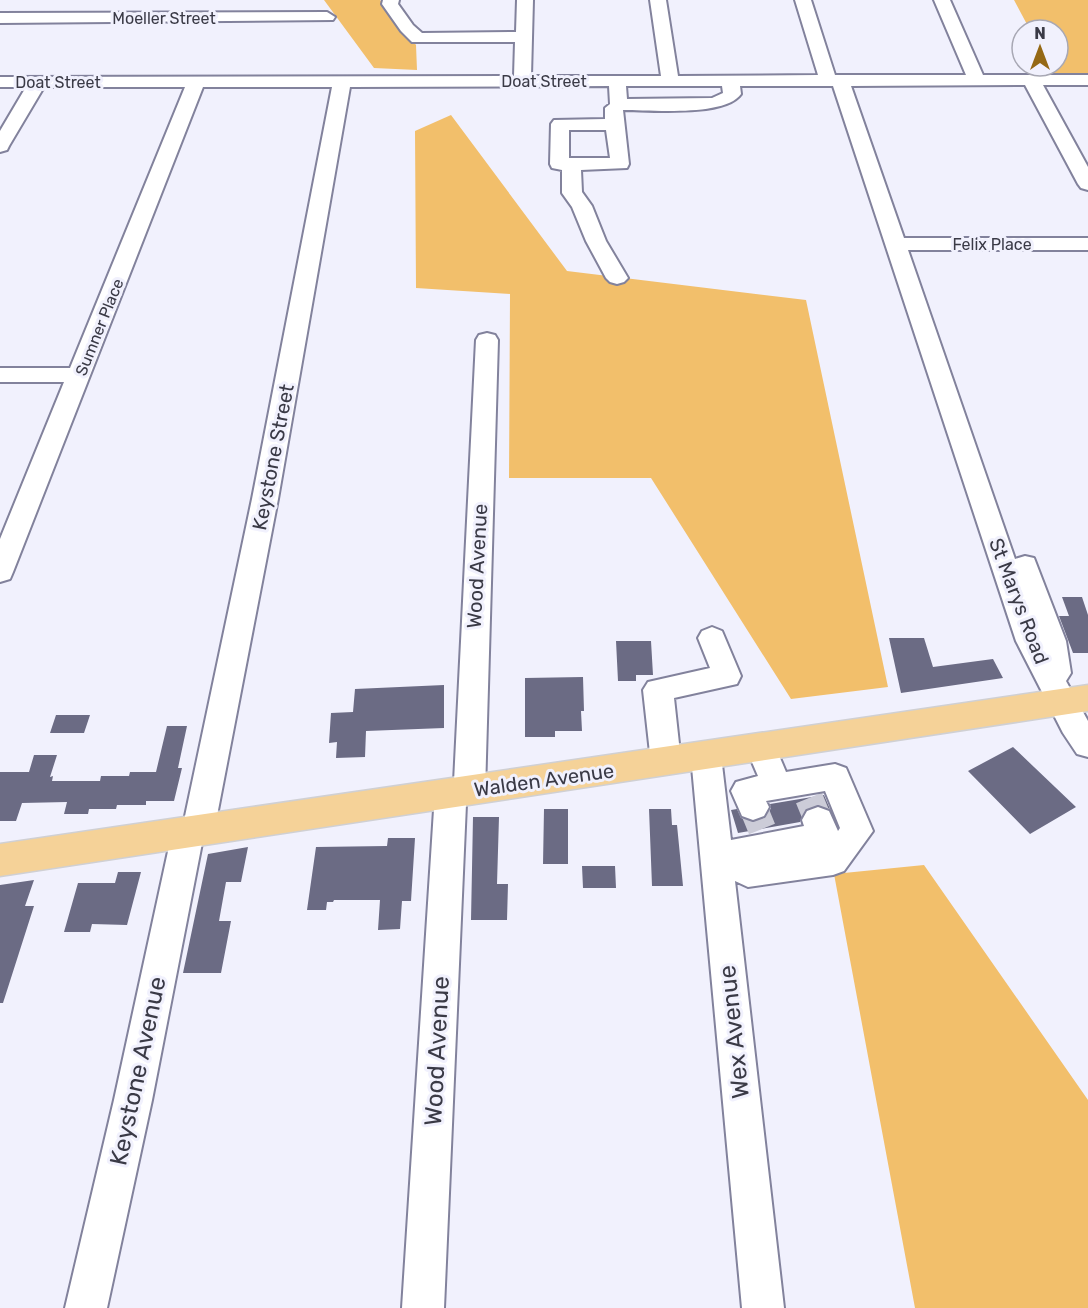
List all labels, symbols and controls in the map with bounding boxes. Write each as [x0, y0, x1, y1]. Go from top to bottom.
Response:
street label: Moeller Street [112, 9, 216, 28]
north arrow [1010, 18, 1070, 78]
text: N [1034, 24, 1046, 43]
street label: Doat Street [501, 72, 587, 91]
street label: Doat Street [15, 73, 101, 92]
street label: Felix Place [952, 235, 1032, 254]
street label: Sumner Place [71, 276, 128, 378]
street label: Keystone Street [247, 382, 299, 532]
street label: Wood Avenue [462, 503, 492, 629]
street label: St Marys Road [984, 535, 1054, 667]
street label: Walden Avenue [472, 758, 616, 802]
street label: Wex Avenue [713, 964, 755, 1100]
street label: Keystone Avenue [104, 974, 172, 1168]
street label: Wood Avenue [419, 975, 455, 1127]

